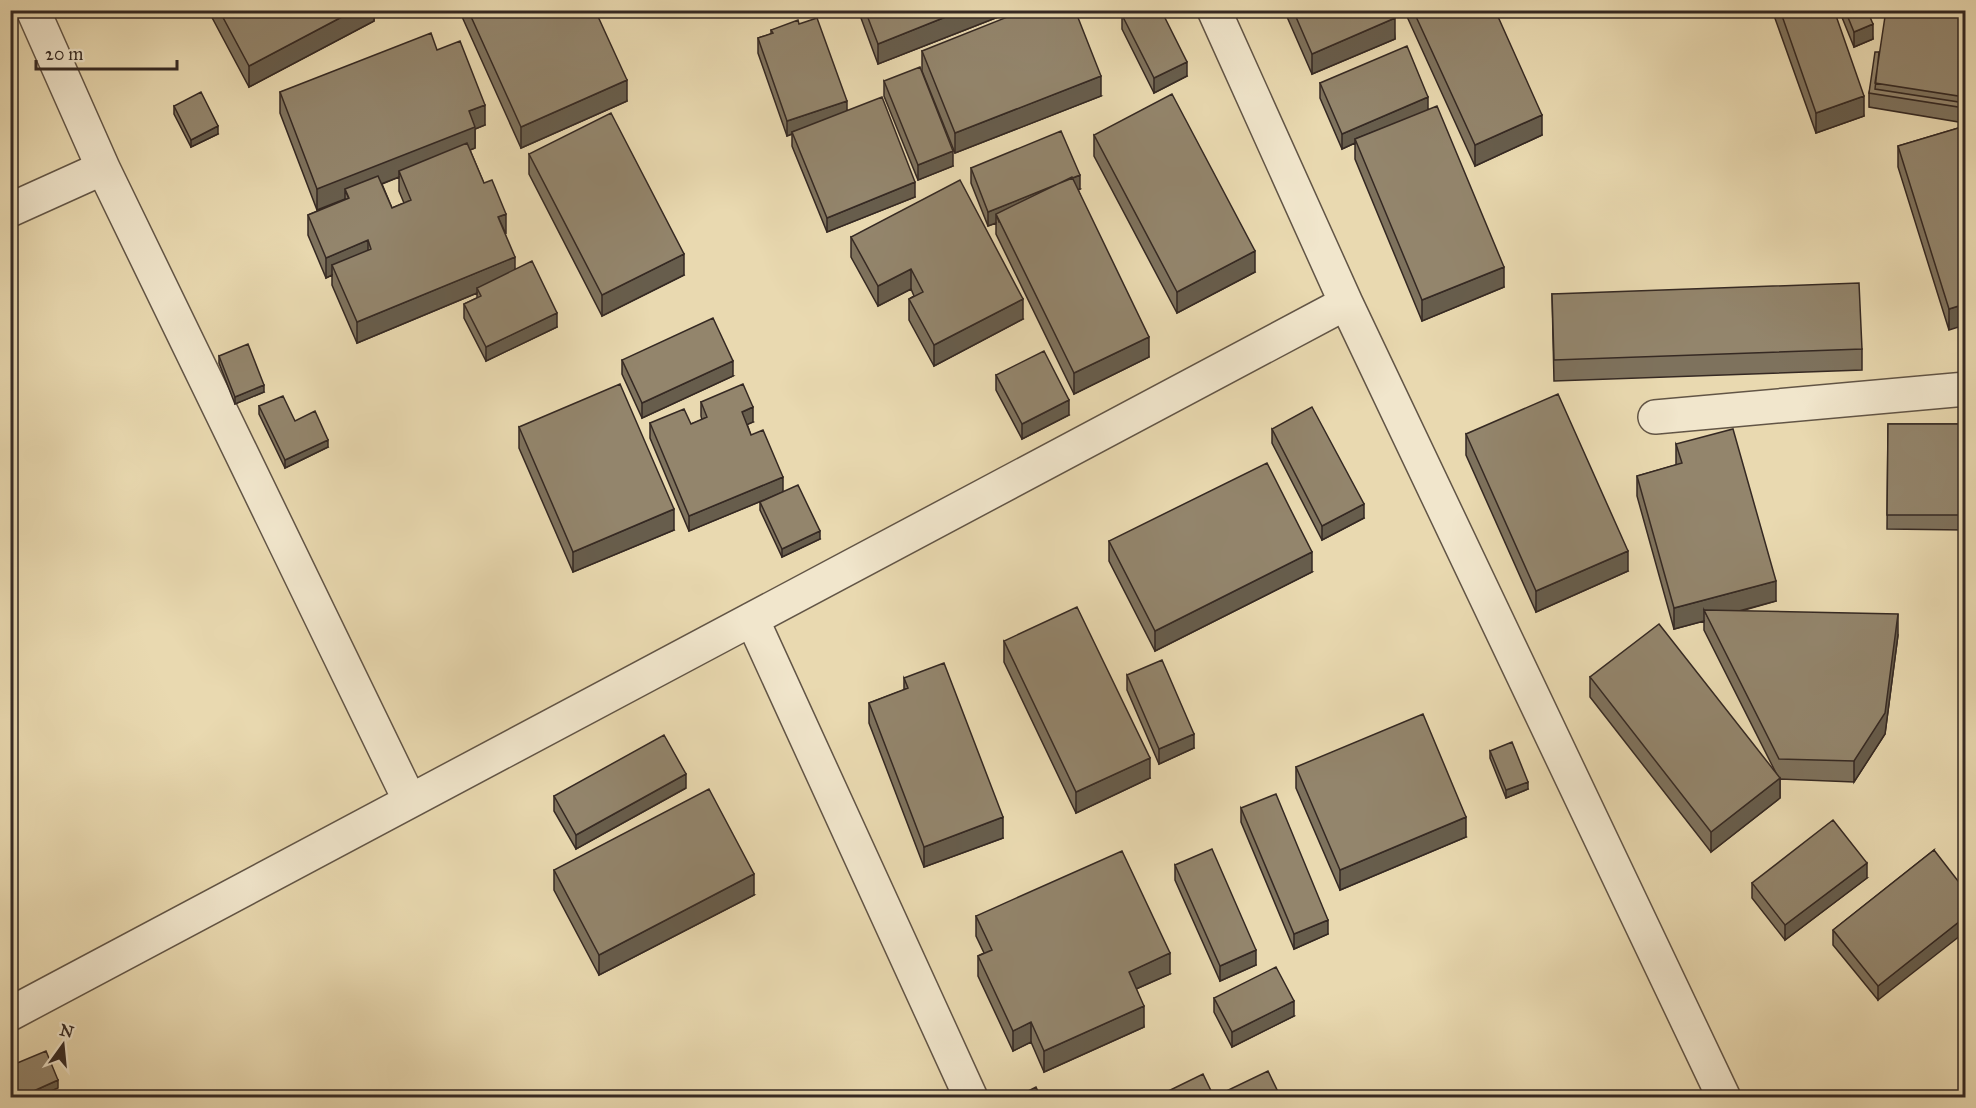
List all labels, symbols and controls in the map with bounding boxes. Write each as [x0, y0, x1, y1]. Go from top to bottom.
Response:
scale bar [36, 33, 177, 71]
text: 20 m [45, 43, 83, 65]
north arrow [33, 1015, 93, 1075]
text: N [58, 1020, 76, 1042]

